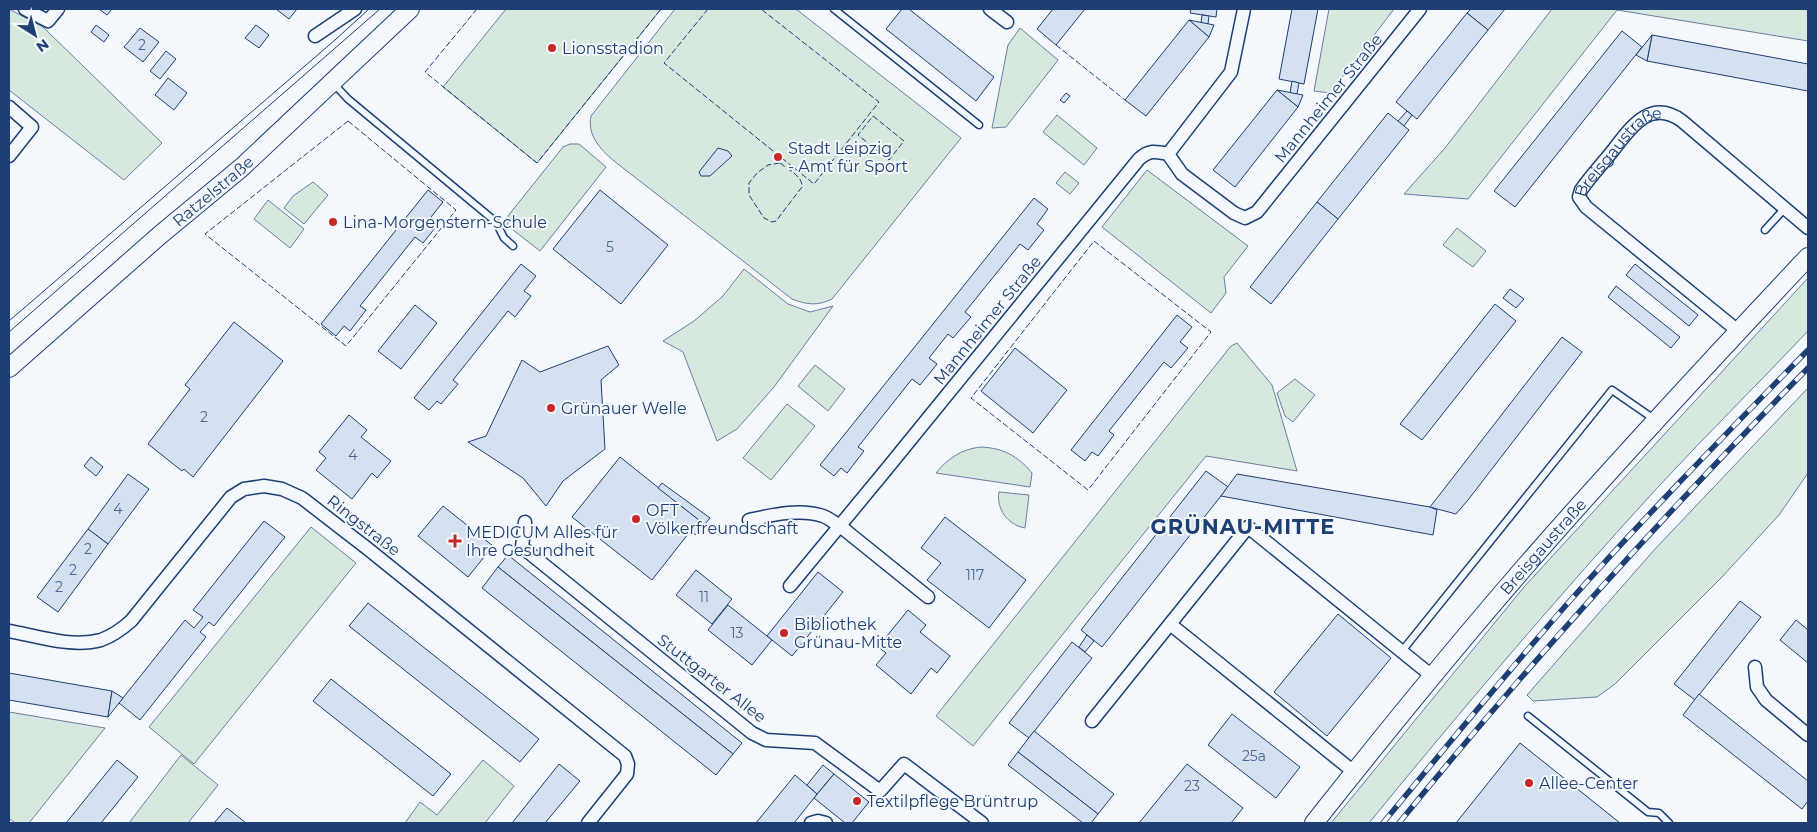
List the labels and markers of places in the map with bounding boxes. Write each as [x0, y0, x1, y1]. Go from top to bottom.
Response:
place label: Lionsstadion [562, 39, 664, 58]
marker: Lionsstadion [546, 42, 558, 54]
place label: Stadt Leipzig - Amt für Sport [788, 139, 909, 176]
marker: Stadt Leipzig - Amt für Sport [772, 151, 784, 163]
place label: Lina-Morgenstern-Schule [343, 213, 547, 232]
marker: Lina-Morgenstern-Schule [327, 216, 339, 228]
place label: Grünauer Welle [561, 399, 687, 418]
marker: Grünauer Welle [545, 402, 557, 414]
place label: OFT Völkerfreundschaft [646, 501, 799, 538]
marker: OFT Völkerfreundschaft [630, 513, 642, 525]
place label: MEDICUM Alles für Ihre Gesundheit [466, 523, 618, 560]
marker: MEDICUM Alles für Ihre Gesundheit [448, 534, 462, 548]
place label: Bibliothek Grünau-Mitte [794, 615, 902, 652]
marker: Bibliothek Grünau-Mitte [778, 627, 790, 639]
place label: Allee-Center [1539, 774, 1639, 793]
marker: Allee-Center [1523, 777, 1535, 789]
place label: Textilpflege Brüntrup [867, 792, 1038, 811]
marker: Textilpflege Brüntrup [851, 795, 863, 807]

